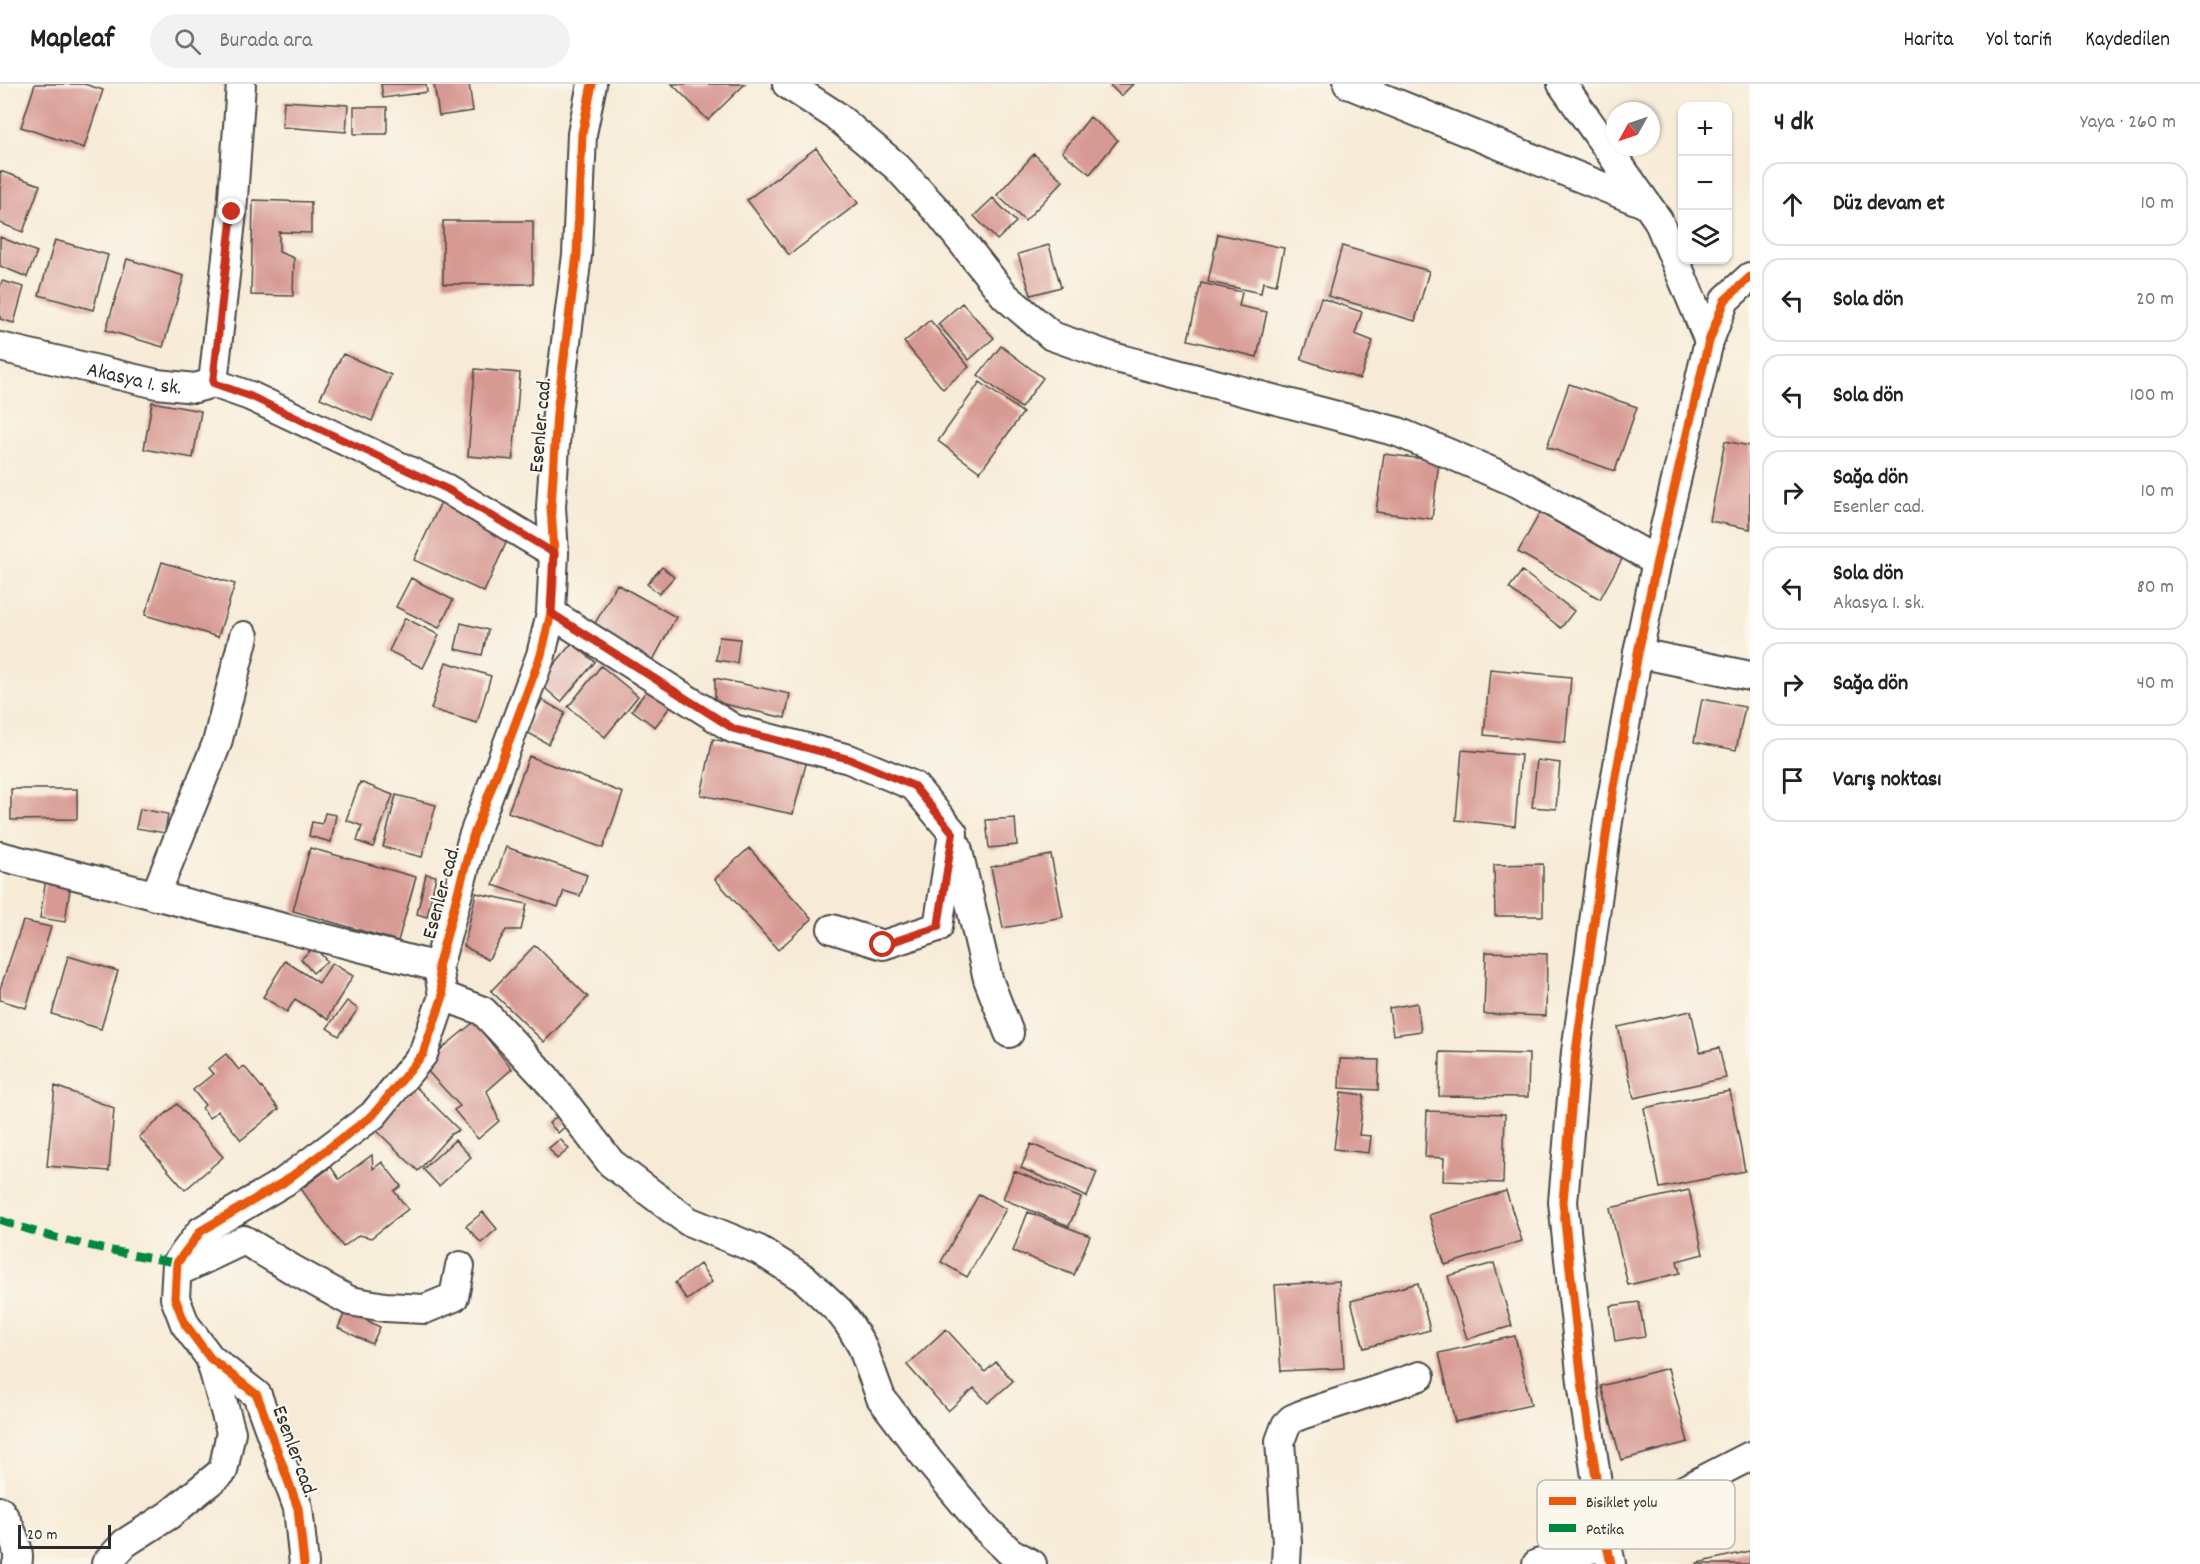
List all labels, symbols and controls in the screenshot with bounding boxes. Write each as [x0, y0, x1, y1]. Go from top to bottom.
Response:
search box [150, 14, 570, 68]
text: Mapleaf [30, 21, 114, 61]
icon: search [171, 25, 204, 58]
text: Burada ara [219, 26, 312, 57]
text: Harita [1904, 26, 1953, 56]
text: Yol tarifi [1986, 26, 2052, 56]
text: Kaydedilen [2085, 26, 2170, 56]
north arrow [1606, 102, 1660, 156]
map controls [1678, 102, 1732, 264]
button: + [1678, 102, 1732, 156]
text: 4 dk [1774, 105, 1814, 142]
text: Yaya · 260 m [2080, 109, 2176, 137]
button: − [1678, 156, 1732, 210]
icon: ahead [1776, 188, 1809, 221]
text: Düz devam et [1833, 189, 1945, 220]
text: 10 m [2140, 190, 2174, 218]
route end [218, 198, 244, 224]
button: layers [1678, 210, 1732, 264]
icon: left [1776, 284, 1809, 317]
text: Sola dön [1833, 285, 1903, 316]
text: 20 m [2136, 286, 2174, 314]
street label: Akasya 1. sk. [84, 356, 183, 404]
street label: Esenler cad. [523, 376, 561, 474]
icon: left [1776, 380, 1809, 413]
text: Sola dön [1833, 381, 1903, 412]
text: 100 m [2130, 382, 2174, 410]
text: Sağa dön [1833, 463, 1908, 494]
icon: right [1776, 476, 1809, 509]
text: 10 m [2140, 478, 2174, 506]
text: Esenler cad. [1833, 494, 1924, 522]
text: Sola dön [1833, 559, 1903, 590]
icon: left [1776, 572, 1809, 605]
text: 80 m [2137, 574, 2174, 602]
text: Akasya 1. sk. [1833, 590, 1924, 618]
icon: right [1776, 668, 1809, 701]
text: Sağa dön [1833, 669, 1908, 700]
text: 40 m [2136, 670, 2174, 698]
icon: arrive [1776, 764, 1809, 797]
text: Varış noktası [1833, 765, 1941, 796]
street label: Esenler cad. [416, 843, 470, 943]
route start [869, 931, 895, 957]
street label: Esenler cad. [263, 1402, 324, 1502]
legend [1537, 1480, 1735, 1549]
text: Bisiklet yolu [1586, 1492, 1658, 1515]
text: Patika [1586, 1519, 1624, 1542]
scale bar [18, 1522, 111, 1550]
text: 20 m [27, 1524, 57, 1547]

